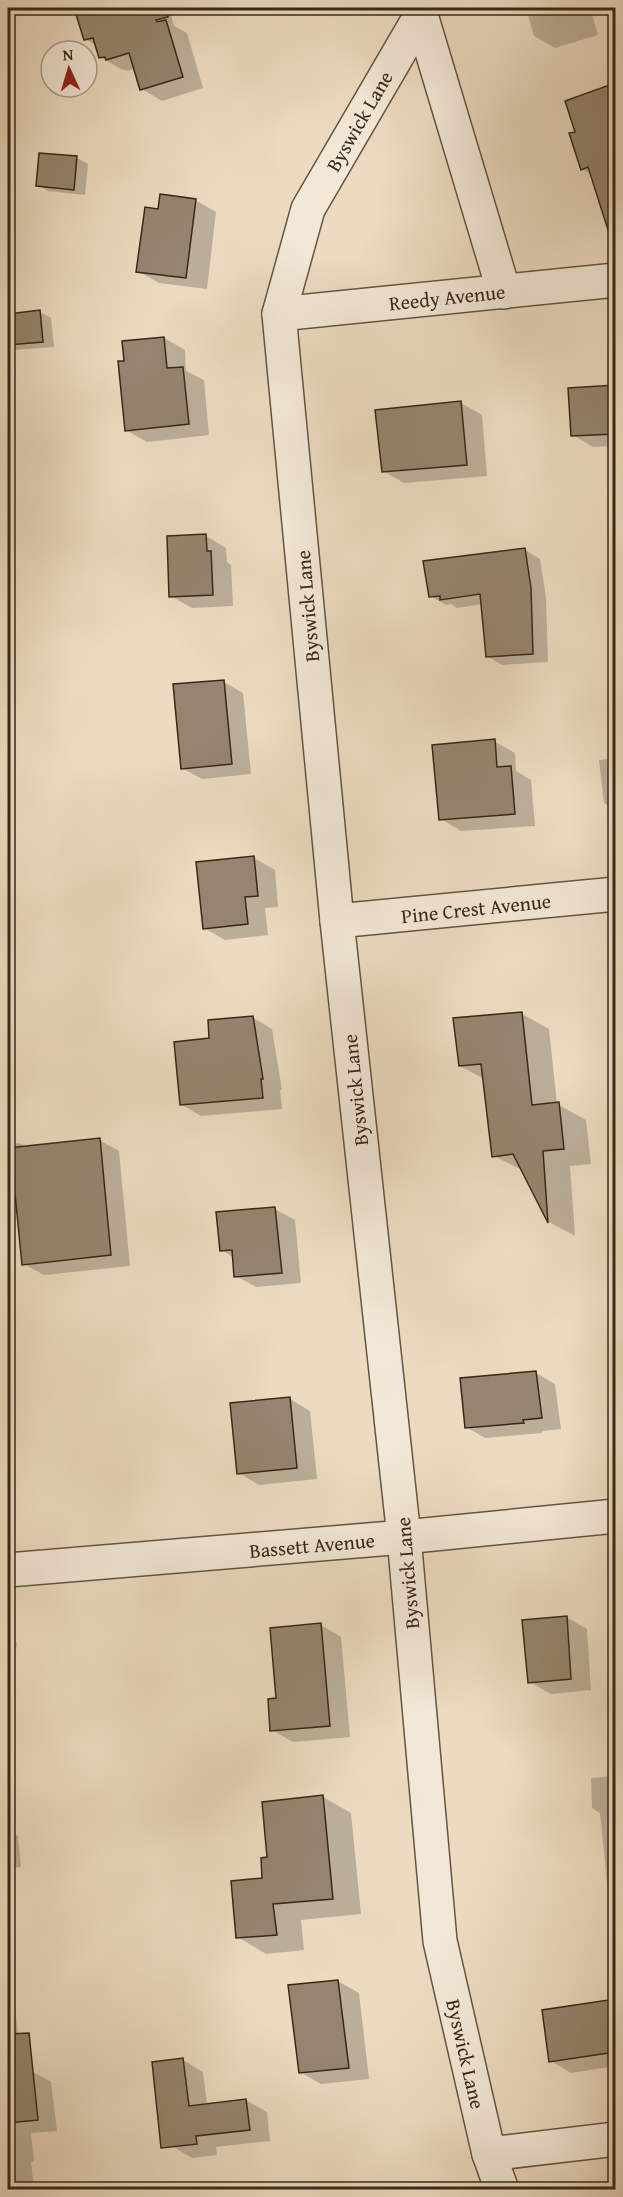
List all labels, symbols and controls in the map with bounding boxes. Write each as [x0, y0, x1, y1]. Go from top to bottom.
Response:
north arrow [39, 39, 99, 99]
text: N [62, 42, 74, 66]
street label: Byswick Lane [318, 65, 400, 177]
street label: Reedy Avenue [387, 276, 507, 318]
street label: Byswick Lane [288, 549, 326, 663]
street label: Pine Crest Avenue [400, 886, 552, 930]
street label: Byswick Lane [335, 1033, 375, 1147]
street label: Byswick Lane [388, 1516, 426, 1630]
street label: Bassett Avenue [248, 1525, 376, 1565]
street label: Byswick Lane [439, 1996, 493, 2112]

